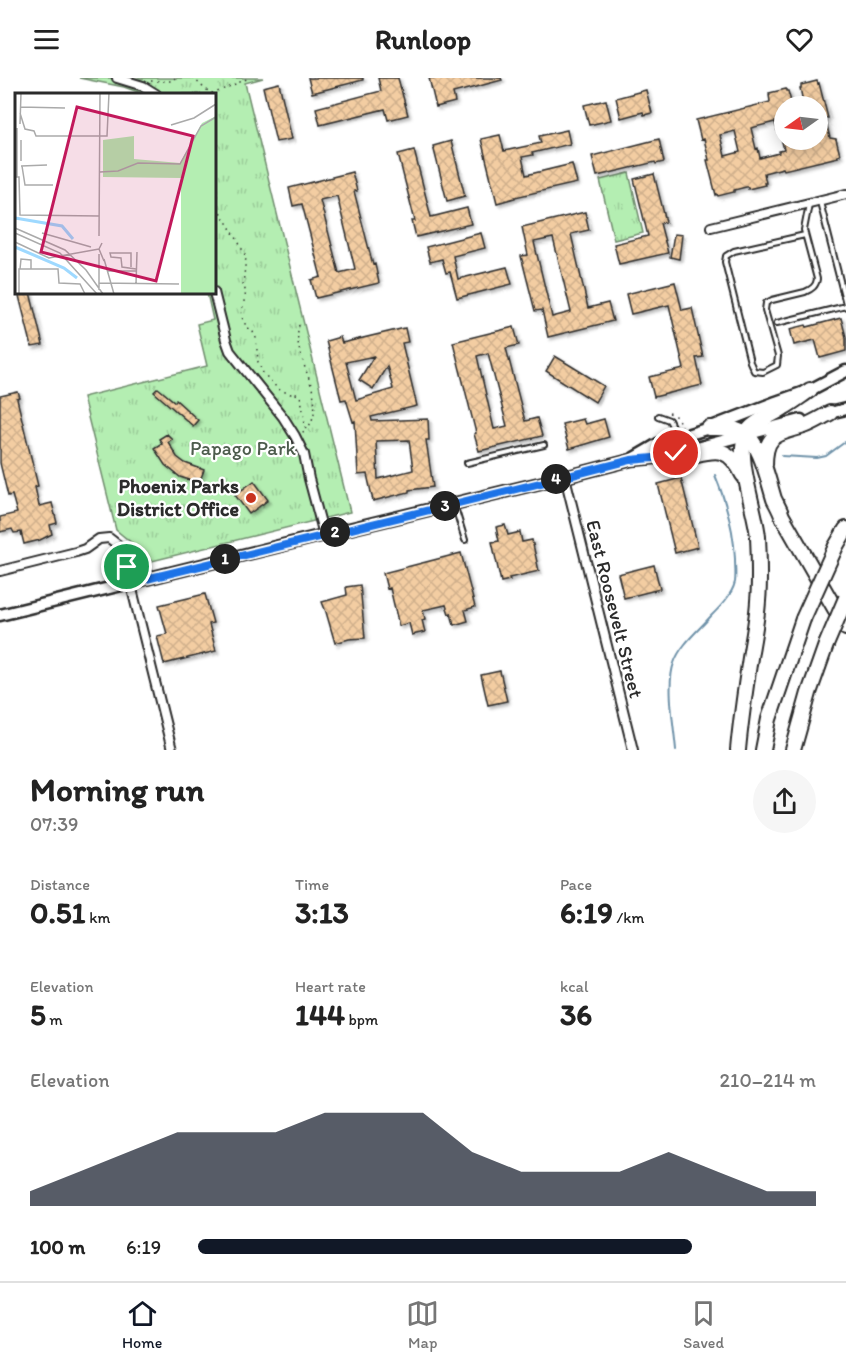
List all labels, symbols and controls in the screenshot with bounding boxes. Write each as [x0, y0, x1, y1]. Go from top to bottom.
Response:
icon: menu [30, 23, 63, 56]
text: Runloop [375, 23, 471, 56]
icon: heart [783, 23, 816, 56]
inset map [15, 93, 216, 294]
north arrow [774, 96, 828, 150]
map controls [774, 96, 828, 150]
pin [650, 427, 701, 478]
park label: Papago Park [190, 436, 297, 460]
icon: check [659, 436, 692, 469]
pin: 4 [541, 464, 571, 494]
text: 4 [551, 469, 561, 488]
place label: Phoenix Parks District Office [117, 474, 239, 521]
marker: Phoenix Parks District Office [244, 491, 258, 505]
pin: 3 [430, 491, 460, 521]
text: 3 [441, 496, 449, 515]
pin: 2 [320, 517, 350, 547]
street label: East Roosevelt Street [581, 518, 649, 700]
text: 2 [331, 522, 339, 541]
pin [101, 541, 152, 592]
pin: 1 [210, 544, 240, 574]
text: 1 [221, 549, 229, 568]
icon: arrive [110, 550, 143, 583]
text: Morning run [30, 770, 205, 809]
button: share [753, 770, 816, 833]
text: 07:39 [30, 812, 79, 836]
text: Distance [30, 875, 90, 894]
text: Time [295, 875, 329, 894]
text: Pace [560, 875, 592, 894]
text: 0.51 [30, 894, 86, 931]
text: 3:13 [295, 894, 349, 931]
text: 6:19 [560, 894, 613, 931]
text: km [86, 908, 110, 927]
text: /km [613, 908, 644, 927]
text: Elevation [30, 977, 94, 996]
text: Heart rate [295, 977, 366, 996]
text: kcal [560, 977, 588, 996]
text: 5 [30, 996, 46, 1033]
text: 144 [295, 996, 345, 1033]
text: 36 [560, 996, 592, 1033]
text: m [46, 1010, 63, 1029]
text: bpm [345, 1010, 378, 1029]
text: Elevation [30, 1068, 109, 1092]
text: 210–214 m [720, 1068, 816, 1092]
text: 100 m [30, 1235, 85, 1259]
text: 6:19 [126, 1235, 161, 1259]
tab: Home [122, 1297, 162, 1352]
tab: Map [406, 1297, 439, 1352]
tab: Saved [683, 1297, 724, 1352]

